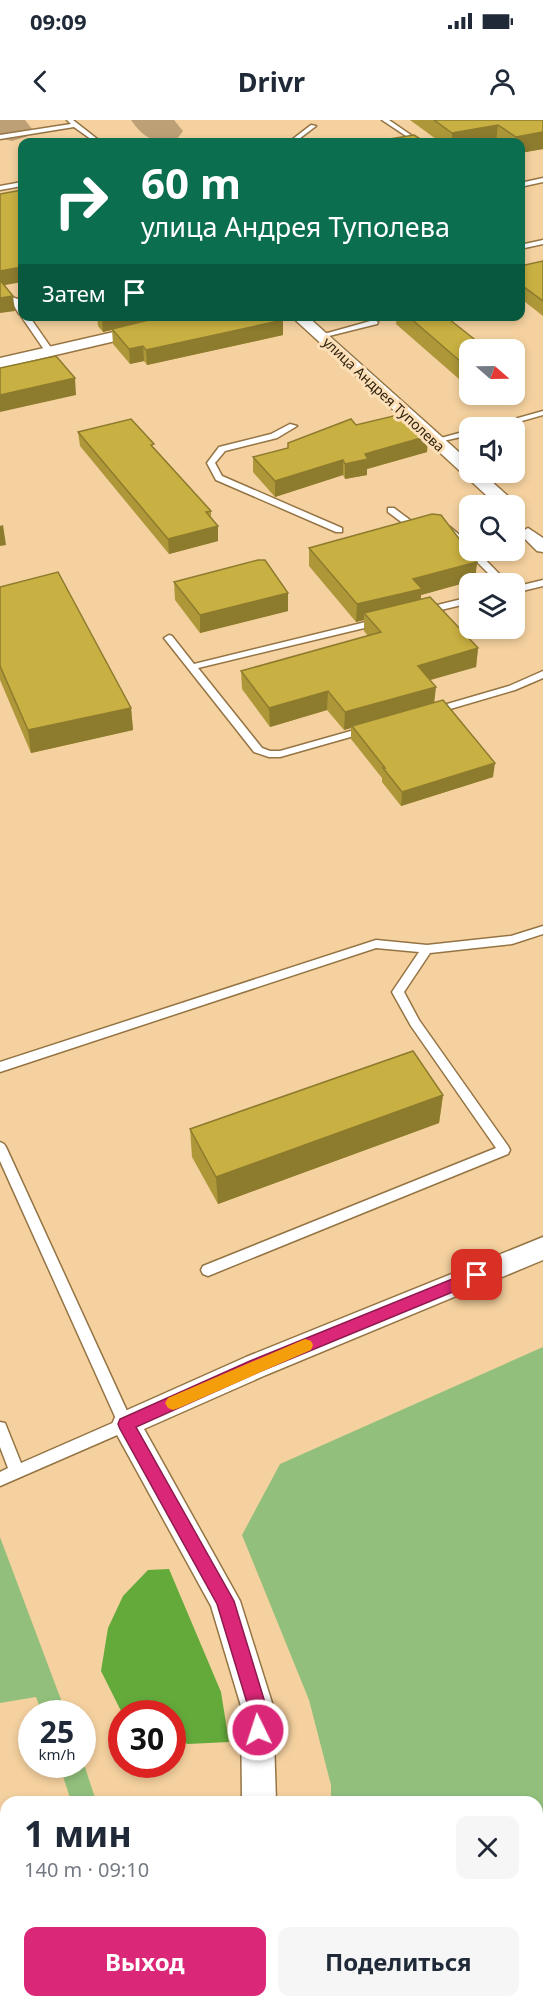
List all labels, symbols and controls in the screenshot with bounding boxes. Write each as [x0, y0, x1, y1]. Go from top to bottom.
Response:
text: 09:09 [30, 6, 87, 36]
text: Drivr [238, 63, 305, 100]
icon: back [24, 65, 57, 98]
icon: person [486, 65, 519, 98]
text: 60 m [141, 154, 241, 211]
icon: right [42, 162, 120, 240]
text: улица Андрея Туполева [141, 208, 450, 245]
icon: arrive [118, 276, 151, 309]
text: Затем [42, 278, 106, 308]
street label: улица Андрея Туполева [319, 332, 449, 456]
north arrow [459, 339, 525, 405]
map controls [459, 339, 525, 639]
button: sound [459, 417, 525, 483]
button: search [459, 495, 525, 561]
button: layers [459, 573, 525, 639]
pin [451, 1249, 502, 1300]
icon: arrive [460, 1258, 493, 1291]
position arrow [226, 1698, 290, 1762]
speed limit sign: 30 [108, 1700, 186, 1778]
text: 25 [40, 1711, 74, 1752]
text: km/h [39, 1744, 75, 1764]
text: 1 мин [24, 1809, 132, 1858]
button: close [456, 1816, 519, 1879]
text: 140 m · 09:10 [24, 1856, 149, 1883]
button: Выход [24, 1927, 266, 1996]
button: Поделиться [278, 1927, 519, 1996]

